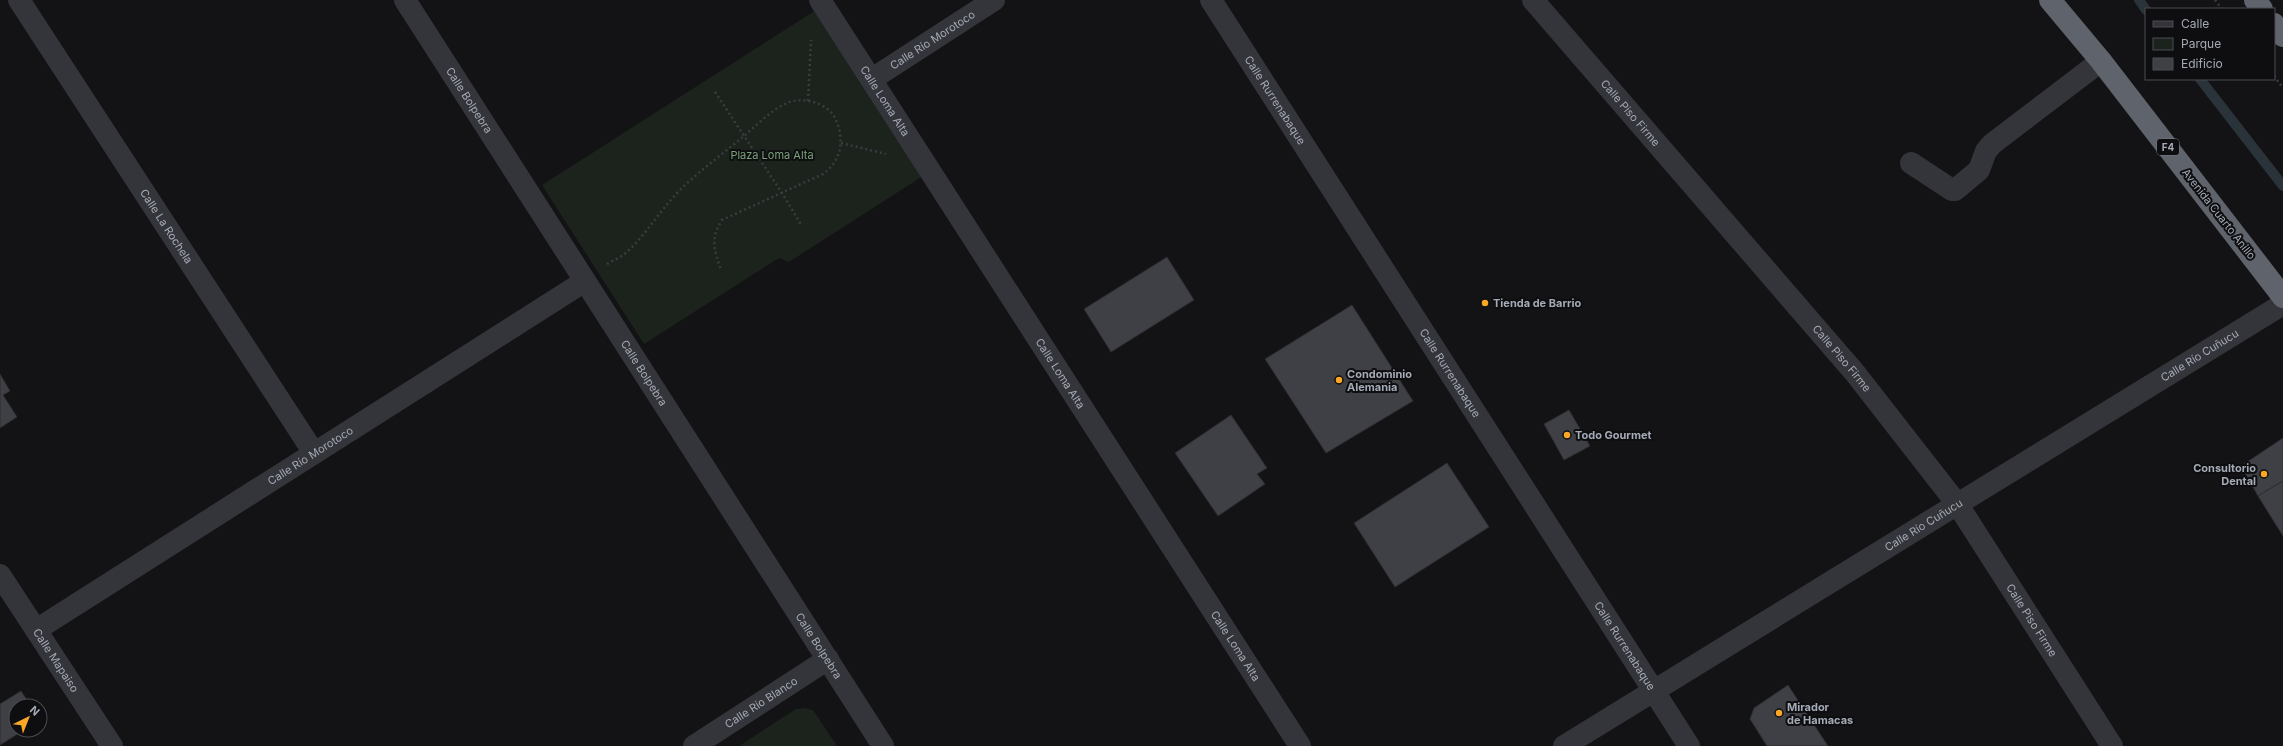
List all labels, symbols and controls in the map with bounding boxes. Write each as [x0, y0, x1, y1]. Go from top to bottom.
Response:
street label: Calle Río Morotoco [887, 7, 978, 73]
legend [2145, 8, 2275, 80]
text: Calle [2181, 16, 2209, 31]
text: Parque [2181, 36, 2221, 51]
street label: Calle Rurrenabaque [1242, 53, 1309, 147]
text: Edificio [2181, 56, 2223, 71]
street label: Calle Loma Alta [857, 63, 913, 139]
street label: Calle Bolpebra [443, 64, 496, 136]
street label: Calle Piso Firme [1598, 76, 1663, 149]
road number: F4 [2157, 139, 2179, 155]
park label: Plaza Loma Alta [730, 148, 814, 162]
street label: Avenida Cuarto Anillo [2179, 166, 2259, 262]
street label: Calle La Rochela [137, 186, 196, 266]
place label: Tienda de Barrio [1493, 296, 1582, 310]
marker: Tienda de Barrio [1480, 298, 1490, 308]
street label: Calle Piso Firme [1809, 322, 1874, 395]
street label: Calle Rurrenabaque [1416, 326, 1484, 420]
street label: Calle Río Cuñucu [2158, 326, 2241, 385]
street label: Calle Loma Alta [1032, 335, 1088, 411]
street label: Calle Bolpebra [618, 337, 670, 409]
place label: Condominio Alemania [1347, 367, 1412, 394]
marker: Condominio Alemania [1334, 375, 1344, 385]
street label: Calle Río Morotoco [265, 423, 356, 488]
place label: Todo Gourmet [1575, 428, 1652, 442]
marker: Todo Gourmet [1562, 430, 1572, 440]
place label: Consultorio Dental [2193, 461, 2256, 488]
marker: Consultorio Dental [2259, 469, 2269, 479]
street label: Calle Río Cuñucu [1882, 496, 1965, 554]
street label: Calle Piso Firme [2003, 581, 2060, 659]
street label: Calle Rurrenabaque [1591, 599, 1658, 693]
street label: Calle Loma Alta [1208, 608, 1263, 684]
street label: Calle Bolpebra [792, 610, 845, 682]
street label: Calle Mapaiso [30, 626, 82, 695]
street label: Calle Río Blanco [722, 673, 800, 731]
north arrow [8, 698, 48, 738]
place label: Mirador de Hamacas [1787, 700, 1853, 727]
text: N [27, 703, 43, 719]
marker: Mirador de Hamacas [1774, 708, 1784, 718]

